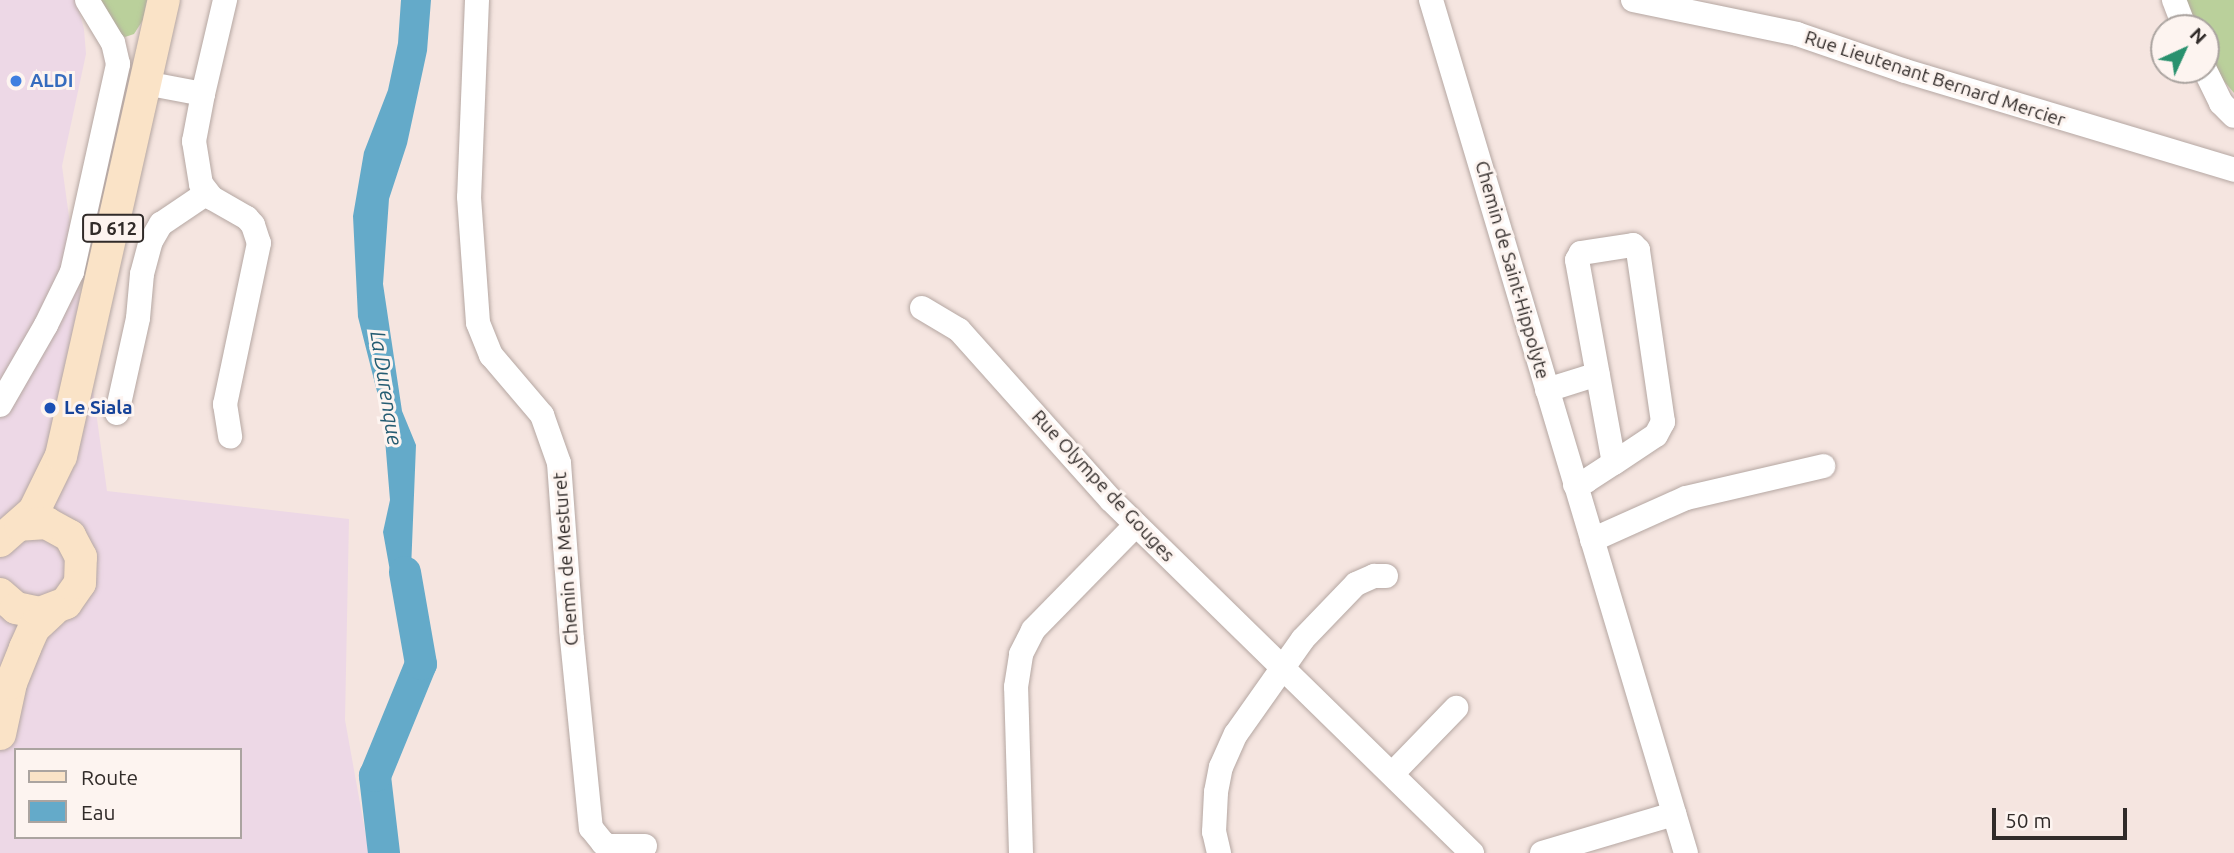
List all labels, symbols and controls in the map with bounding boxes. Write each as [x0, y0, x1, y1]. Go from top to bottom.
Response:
north arrow [2150, 14, 2220, 84]
text: N [2186, 23, 2211, 48]
street label: Rue Lieutenant Bernard Mercier [1802, 26, 2068, 132]
place label: ALDI [30, 70, 73, 92]
marker: ALDI [8, 73, 24, 89]
street label: Chemin de Saint-Hippolyte [1470, 158, 1554, 382]
road number: D 612 [82, 213, 144, 242]
water label: La Durenque [366, 329, 408, 447]
place label: Le Siala [64, 397, 133, 419]
marker: Le Siala [42, 400, 58, 416]
street label: Rue Olympe de Gouges [1027, 405, 1179, 567]
street label: Chemin de Mesturet [549, 471, 583, 647]
legend [14, 748, 242, 839]
text: Route [81, 765, 138, 789]
scale bar [1996, 794, 2131, 838]
text: Eau [81, 800, 116, 824]
text: 50 m [2005, 808, 2052, 832]

